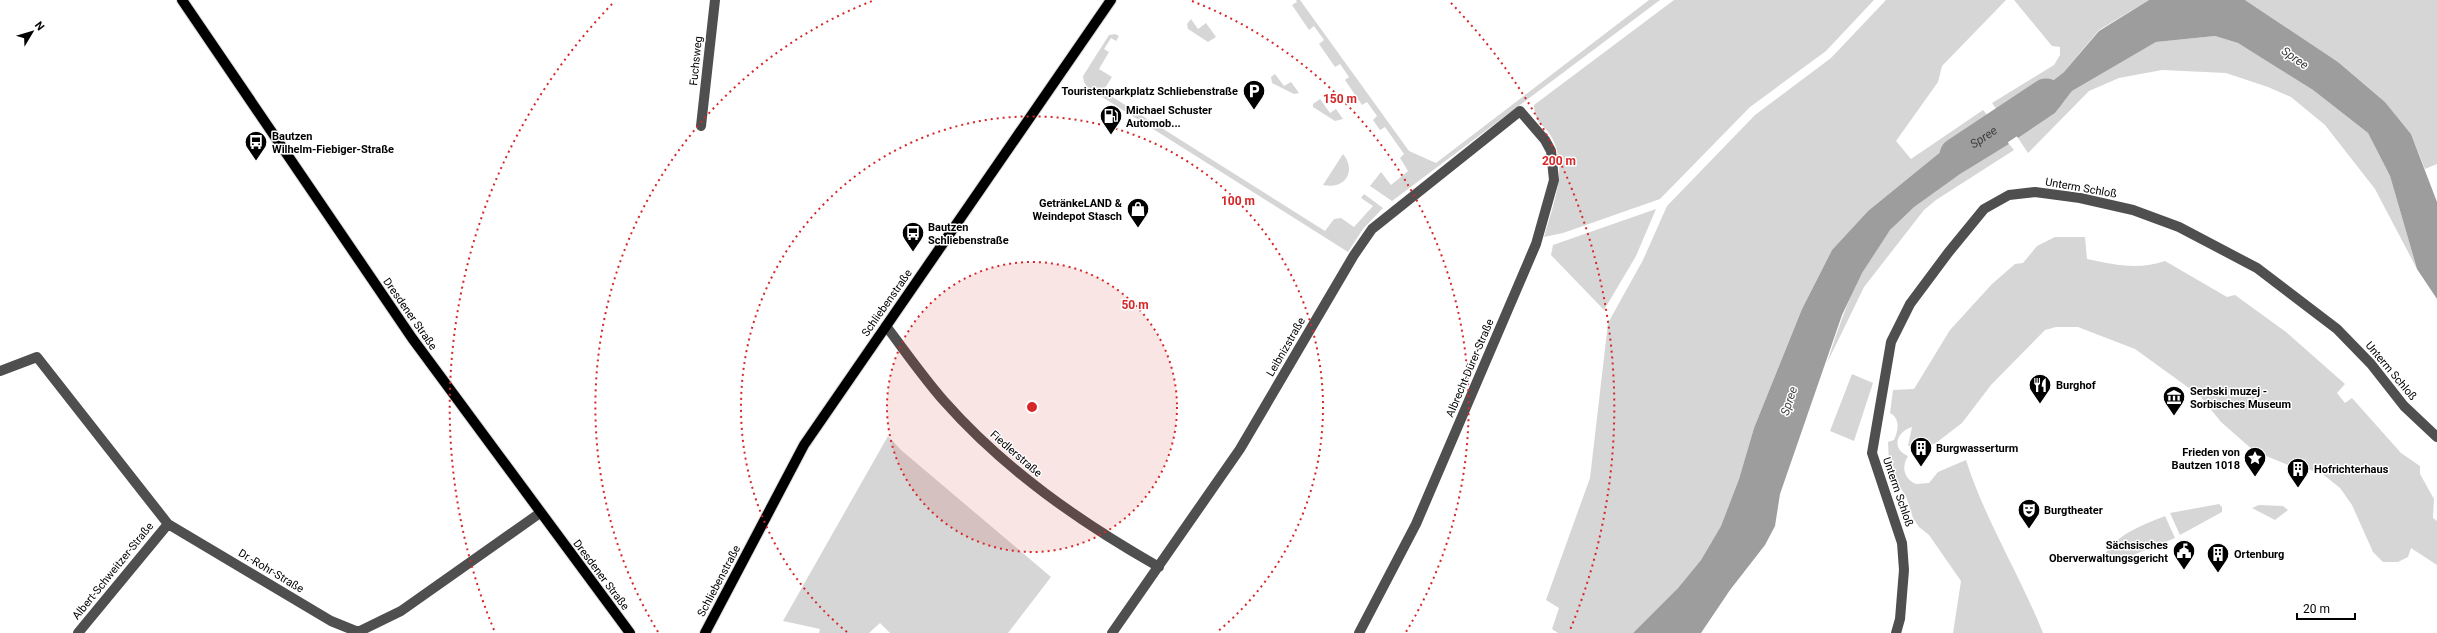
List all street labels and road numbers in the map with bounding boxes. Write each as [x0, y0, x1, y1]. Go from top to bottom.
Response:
street label: Fuchsweg [687, 36, 705, 86]
street label: Unterm Schloß [2044, 175, 2118, 201]
street label: Schliebenstraße [859, 267, 915, 339]
street label: Dresdener Straße [380, 276, 440, 353]
street label: Leibnizstraße [1264, 315, 1308, 379]
street label: Albrecht-Dürer-Straße [1443, 317, 1497, 419]
street label: Unterm Schloß [2363, 339, 2420, 403]
street label: Fiedlerstraße [988, 428, 1045, 480]
street label: Unterm Schloß [1880, 456, 1916, 529]
street label: Albert-Schweitzer-Straße [70, 520, 156, 622]
street label: Dresdener Straße [570, 537, 632, 613]
street label: Schliebenstraße [695, 543, 743, 619]
street label: Dr.-Rohr-Straße [236, 546, 306, 596]

